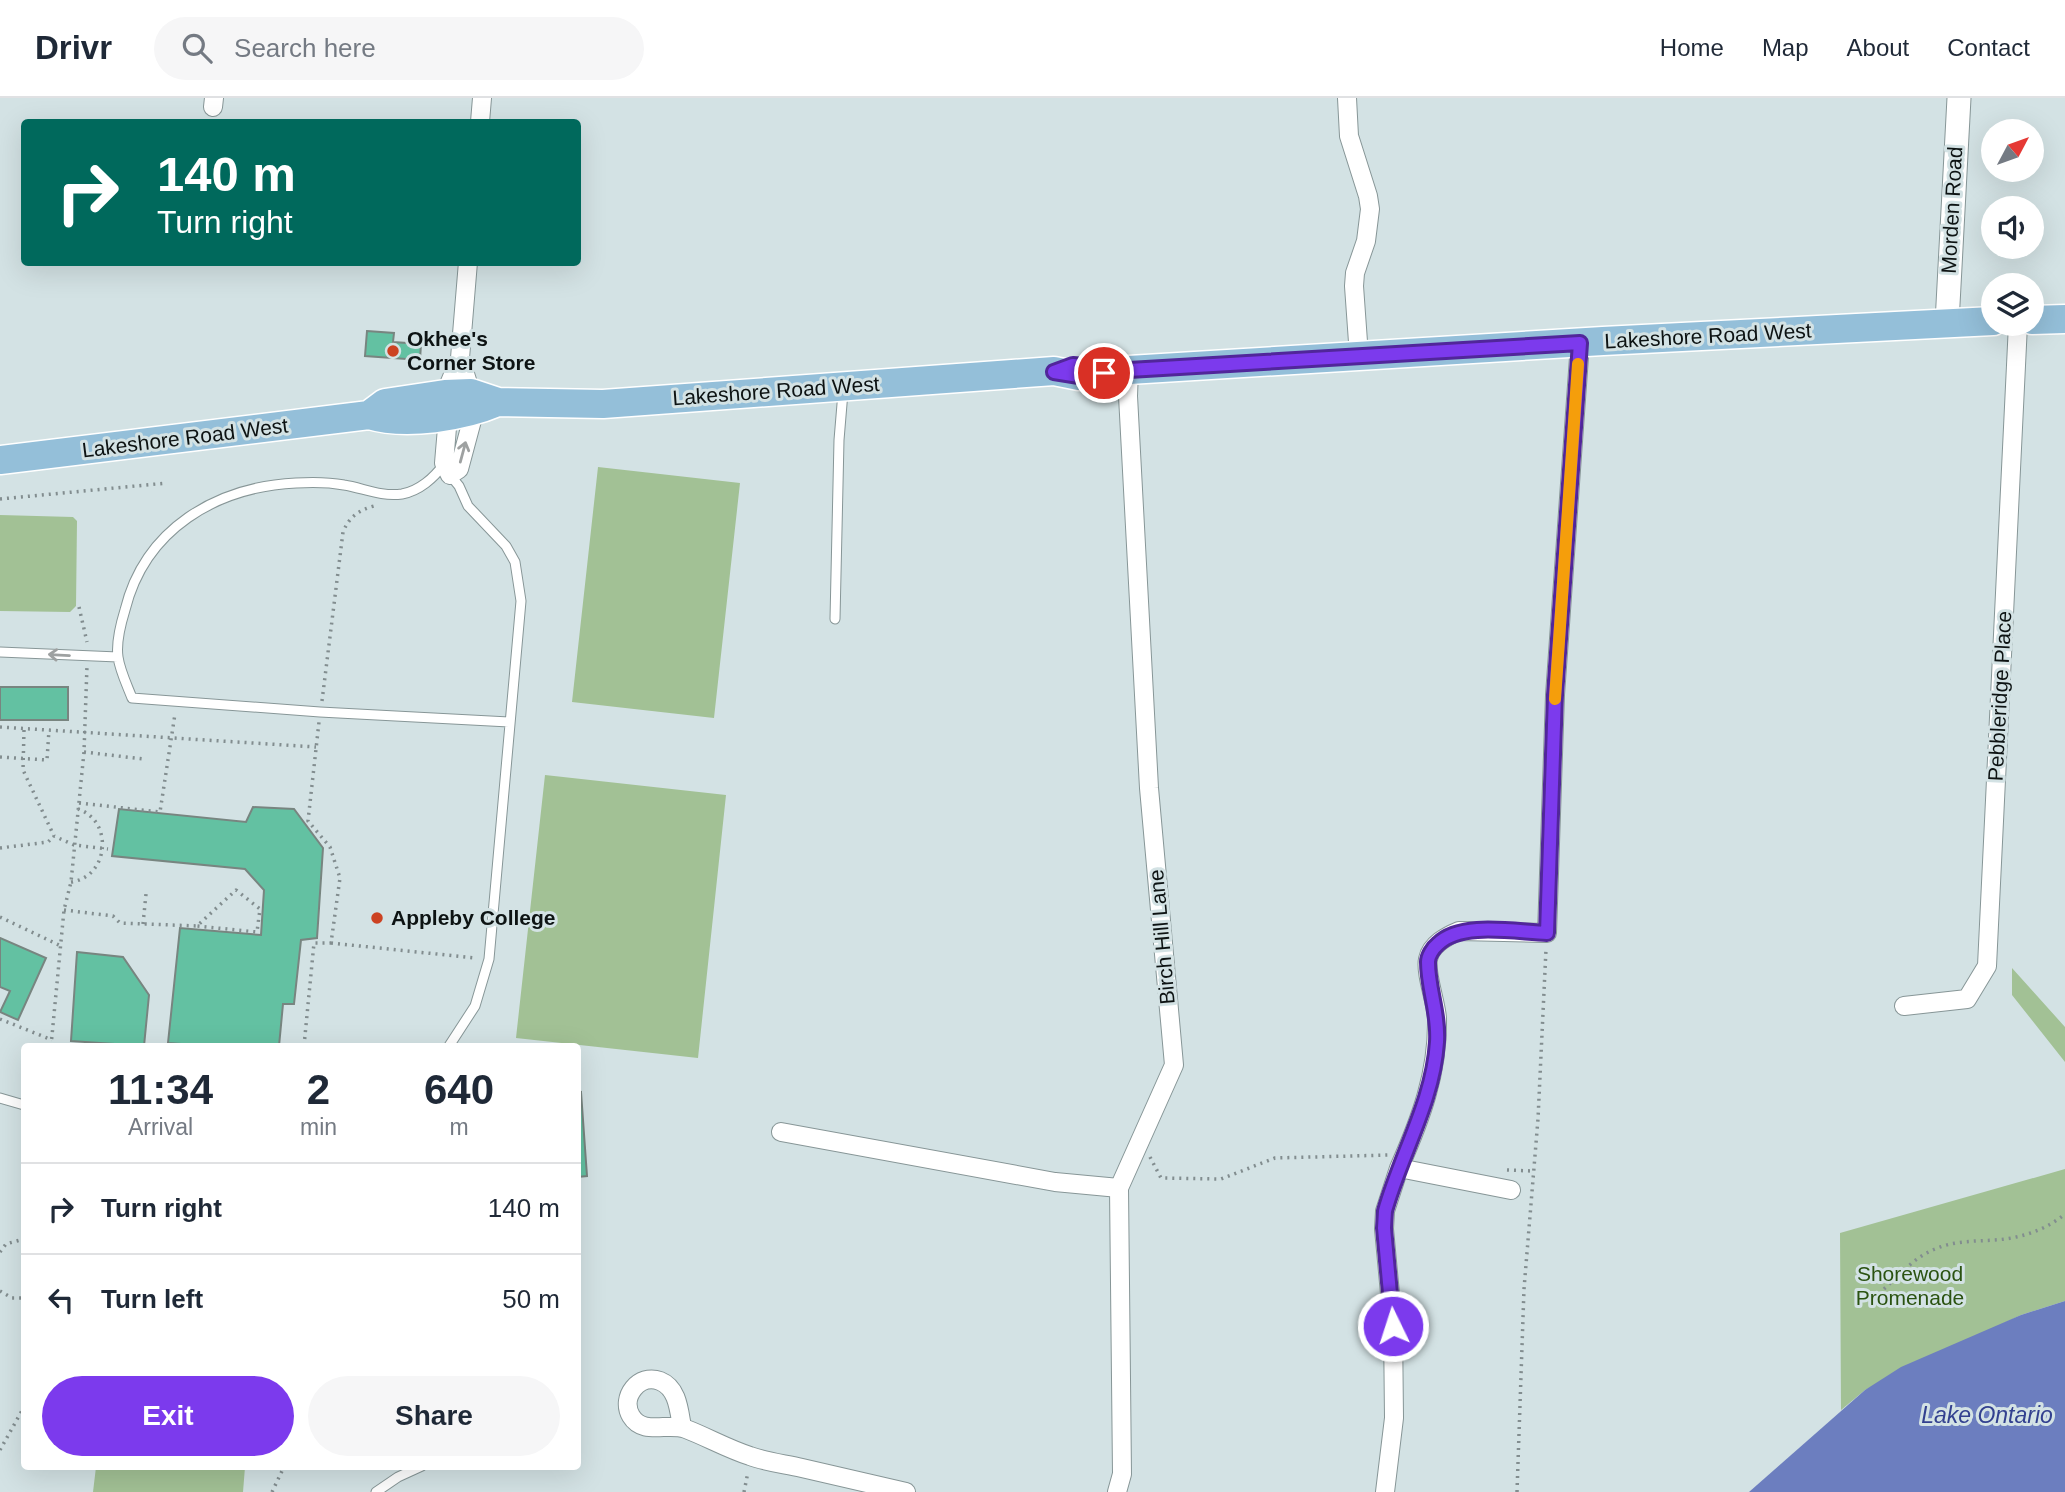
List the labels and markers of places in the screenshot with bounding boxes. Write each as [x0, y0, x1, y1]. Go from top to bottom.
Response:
place label: Okhee's Corner Store [407, 327, 535, 374]
marker: Okhee's Corner Store [385, 343, 401, 359]
pin [1074, 343, 1134, 403]
place label: Appleby College [391, 906, 556, 929]
marker: Appleby College [369, 910, 385, 926]

